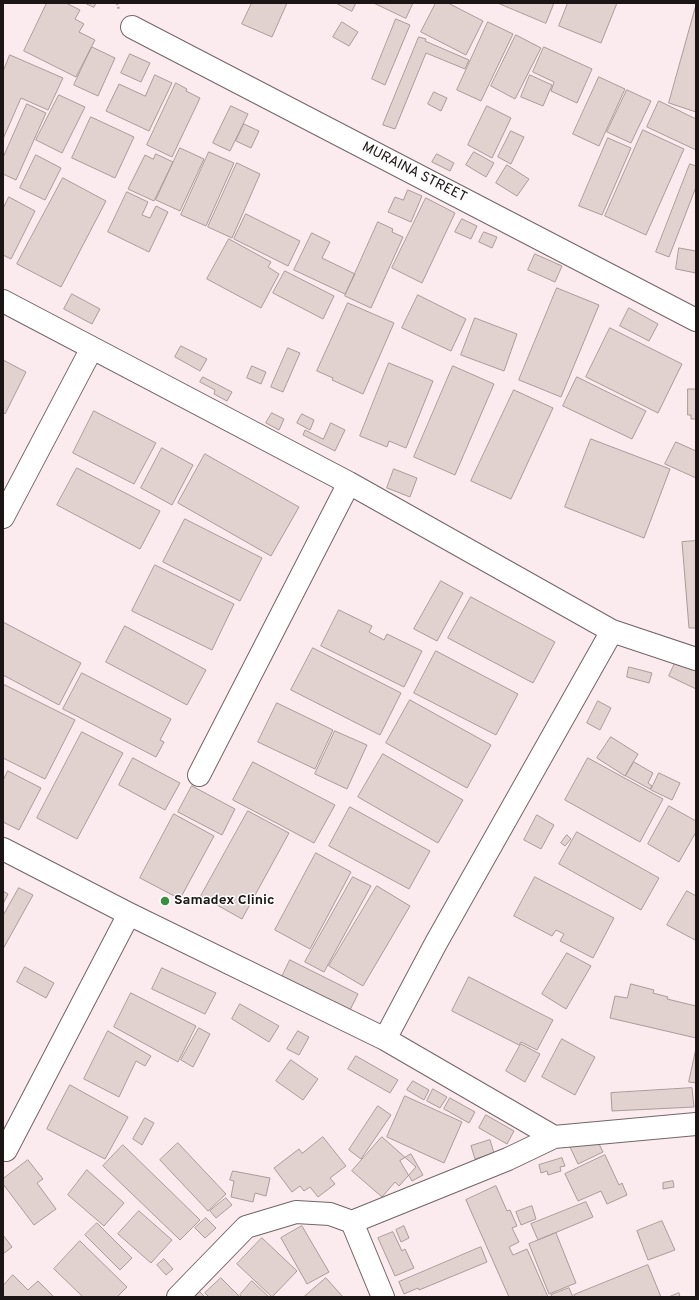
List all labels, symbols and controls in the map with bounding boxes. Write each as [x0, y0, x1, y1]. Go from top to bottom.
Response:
street label: MURAINA STREET [359, 139, 469, 207]
place label: Samadex Clinic [174, 893, 275, 909]
marker: Samadex Clinic [159, 895, 171, 907]

